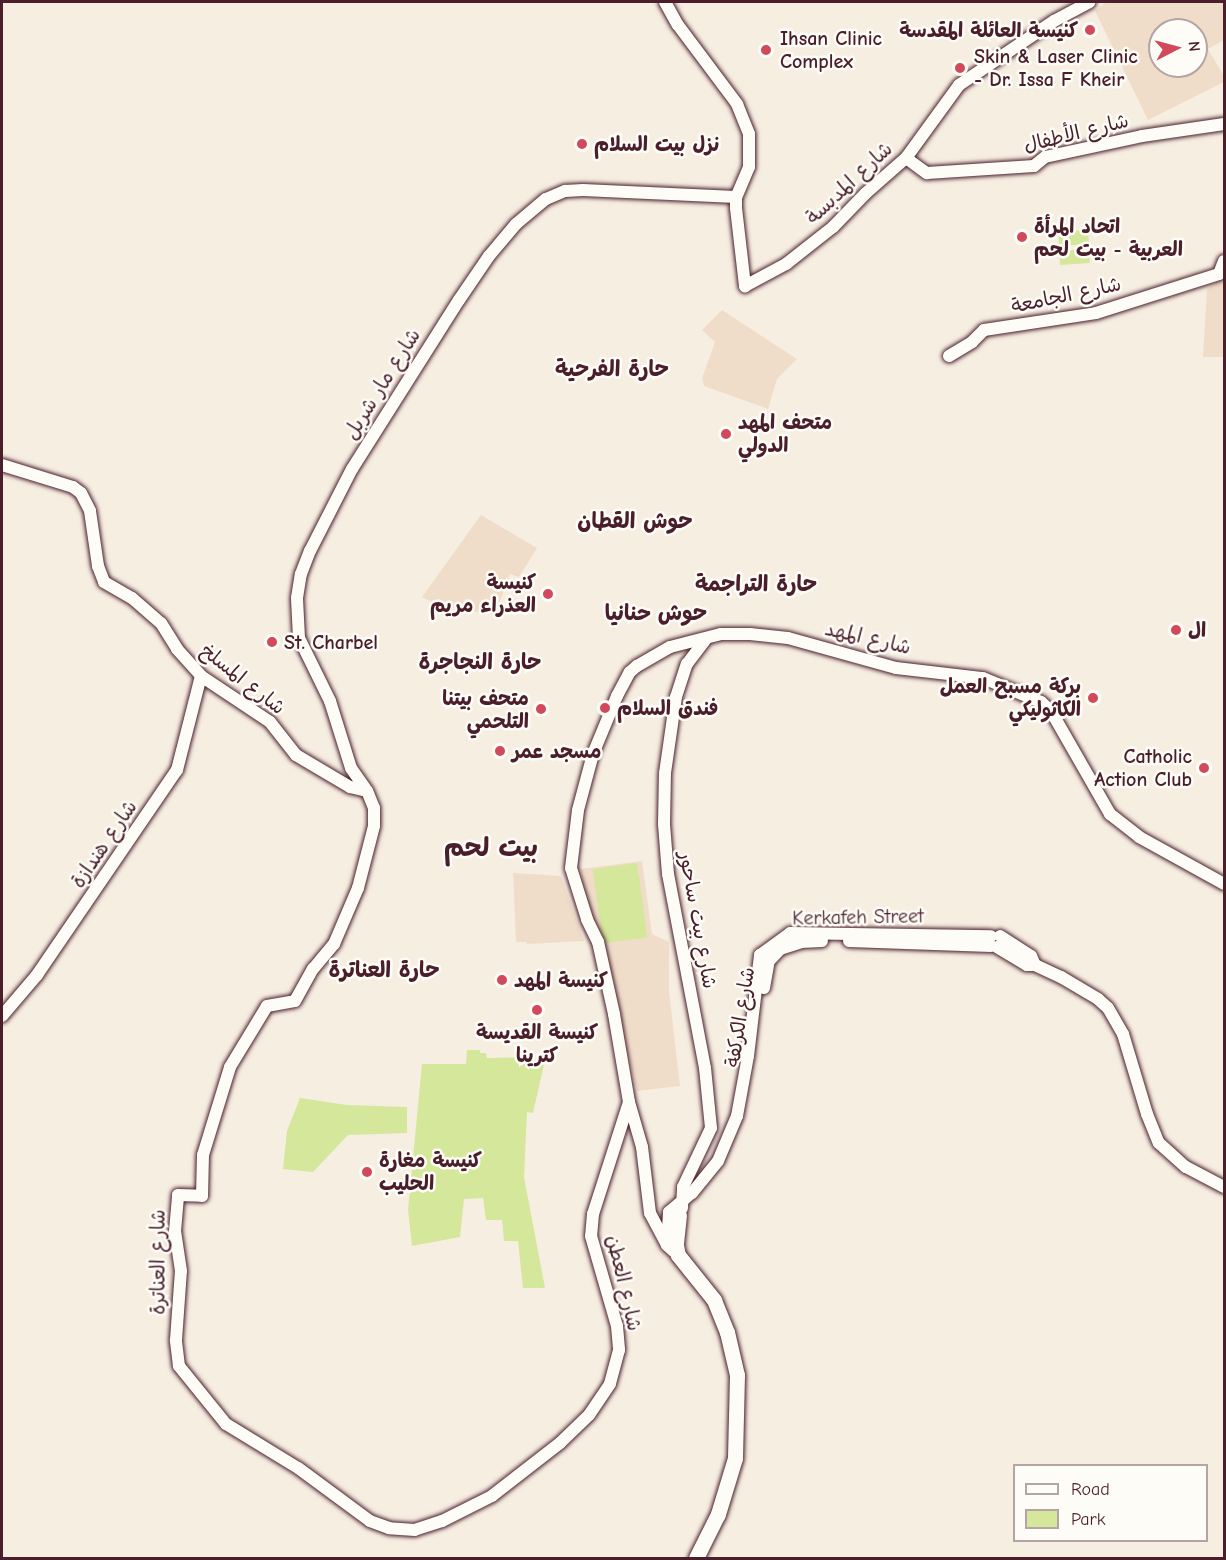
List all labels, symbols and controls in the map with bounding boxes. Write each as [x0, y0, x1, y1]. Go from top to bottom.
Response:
place label: كنيسة العائلة المقدسة [899, 18, 1078, 42]
north arrow [1148, 18, 1208, 78]
marker: كنيسة العائلة المقدسة [1083, 23, 1097, 37]
place label: Ihsan Clinic Complex [780, 27, 882, 74]
text: N [1184, 40, 1203, 52]
marker: Ihsan Clinic Complex [757, 41, 775, 59]
place label: Skin & Laser Clinic - Dr. Issa F Kheir [974, 45, 1138, 92]
marker: Skin & Laser Clinic - Dr. Issa F Kheir [951, 59, 969, 77]
street label: شارع الأطفال [1021, 108, 1131, 158]
place label: نزل بيت السلام [594, 132, 719, 156]
marker: نزل بيت السلام [575, 137, 589, 151]
street label: شارع المدبسة [801, 137, 897, 229]
place label: اتحاد المرأة العربية - بيت لحم [1034, 214, 1183, 261]
marker: اتحاد المرأة العربية - بيت لحم [1015, 230, 1029, 244]
street label: شارع الجامعة [1009, 272, 1123, 318]
street label: شارع مار شربل [338, 324, 426, 444]
district label: حارة الفرحية [555, 357, 669, 383]
place label: متحف المهد الدولي [738, 410, 832, 457]
marker: متحف المهد الدولي [719, 427, 733, 441]
district label: حوش القطان [577, 509, 693, 535]
place label: كنيسة العذراء مريم [430, 570, 536, 617]
district label: حارة التراجمة [695, 572, 817, 598]
marker: كنيسة العذراء مريم [541, 587, 555, 601]
district label: حوش حنانيا [605, 601, 707, 627]
street label: شارع المهد [823, 616, 913, 660]
place label: ال [1188, 618, 1206, 642]
marker: ال [1169, 623, 1183, 637]
place label: St. Charbel [284, 630, 378, 654]
marker: St. Charbel [265, 635, 279, 649]
street label: شارع المسلخ [196, 638, 290, 720]
district label: حارة النجاجرة [419, 650, 541, 676]
place label: بركة مسبح العمل الكاثوليكي [940, 674, 1081, 721]
place label: متحف بيتنا التلحمي [442, 686, 529, 733]
marker: بركة مسبح العمل الكاثوليكي [1086, 691, 1100, 705]
place label: فندق السلام [617, 696, 718, 720]
marker: فندق السلام [598, 701, 612, 715]
marker: متحف بيتنا التلحمي [534, 702, 548, 716]
place label: مسجد عمر [512, 739, 601, 763]
marker: مسجد عمر [493, 744, 507, 758]
place label: Catholic Action Club [1094, 744, 1192, 791]
marker: Catholic Action Club [1197, 761, 1211, 775]
street label: شارع هندازة [66, 796, 142, 892]
district label: بيت لحم [444, 833, 538, 865]
street label: شارع بيت ساحور [674, 850, 722, 990]
street label: Kerkafeh Street [792, 904, 924, 930]
district label: حارة العناترة [328, 958, 440, 984]
street label: شارع الكركفة [720, 965, 760, 1069]
place label: كنيسة المهد [514, 968, 608, 992]
marker: كنيسة المهد [495, 973, 509, 987]
marker: كنيسة القديسة كترينا [530, 1003, 544, 1017]
place label: كنيسة القديسة كترينا [476, 1020, 598, 1067]
place label: كنيسة مغارة الحليب [379, 1148, 482, 1195]
marker: كنيسة مغارة الحليب [360, 1165, 374, 1179]
street label: شارع العناترة [146, 1209, 170, 1315]
street label: شارع العطن [601, 1233, 647, 1333]
legend [1013, 1464, 1208, 1542]
text: Road [1071, 1479, 1110, 1500]
text: Park [1071, 1509, 1105, 1530]

